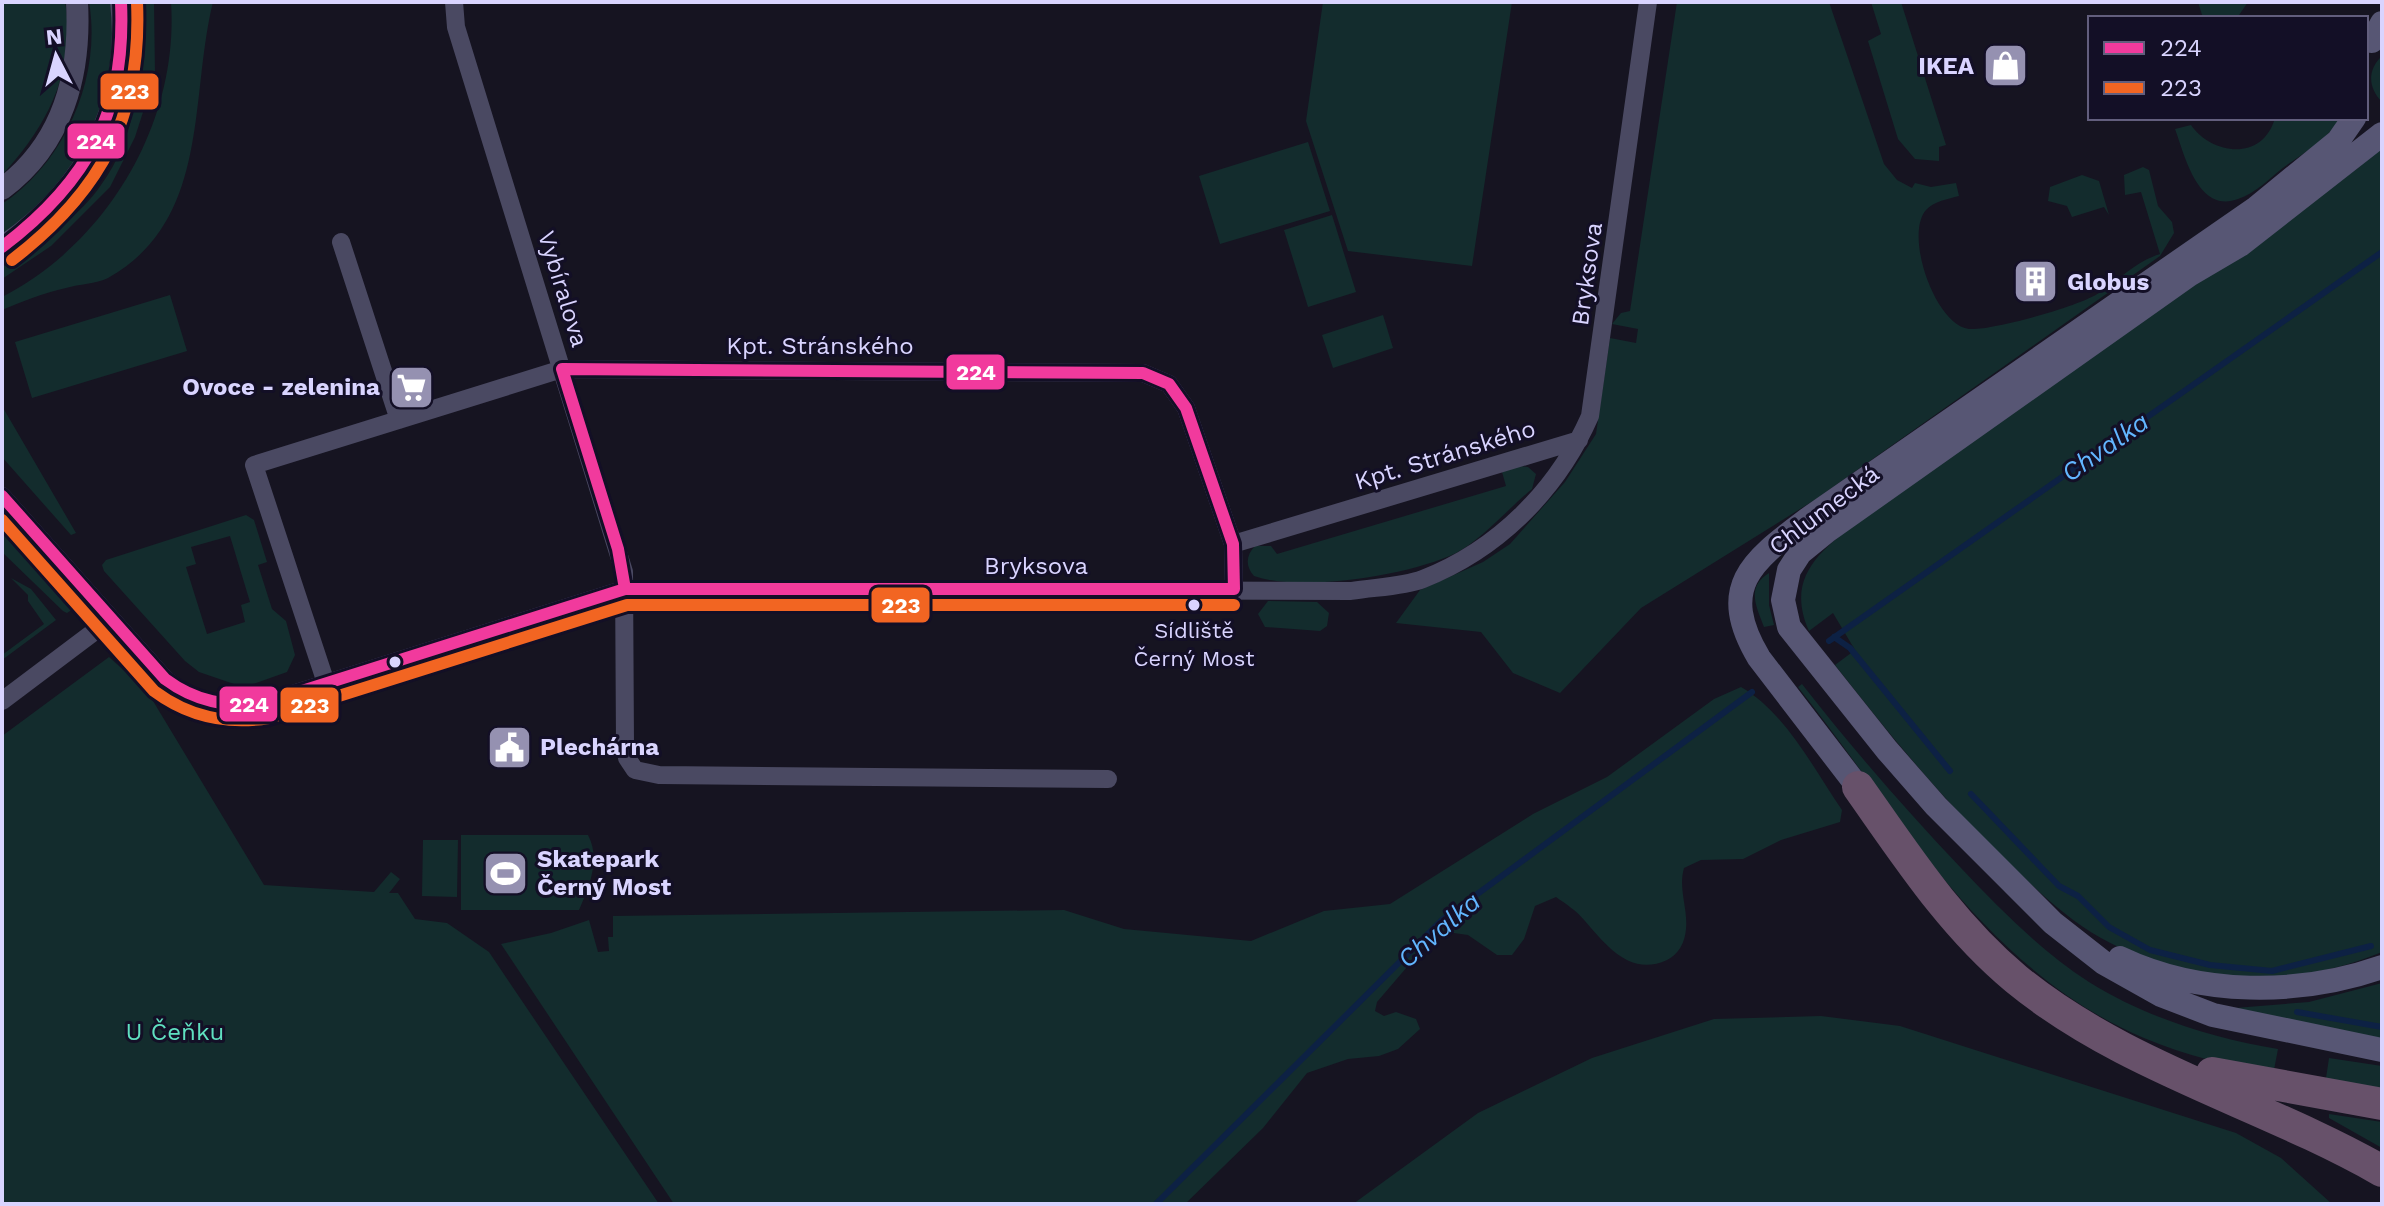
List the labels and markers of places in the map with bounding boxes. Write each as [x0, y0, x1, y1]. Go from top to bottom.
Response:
shop icon: IKEA [1981, 42, 2029, 90]
place label: IKEA [1918, 52, 1975, 80]
building icon: Globus [2012, 258, 2060, 306]
place label: Globus [2067, 268, 2149, 296]
supermarket icon: Ovoce - zelenina [387, 363, 435, 411]
place label: Ovoce - zelenina [182, 373, 380, 401]
marker: Sídliště Černý Most [1186, 597, 1202, 613]
place label: Sídliště Černý Most [1133, 618, 1255, 671]
unlabelled marker [387, 654, 403, 670]
public building icon: Plechárna [485, 723, 533, 771]
place label: Plechárna [540, 733, 659, 761]
place label: Skatepark Černý Most [537, 845, 672, 901]
sports icon: Skatepark Černý Most [482, 849, 530, 897]

